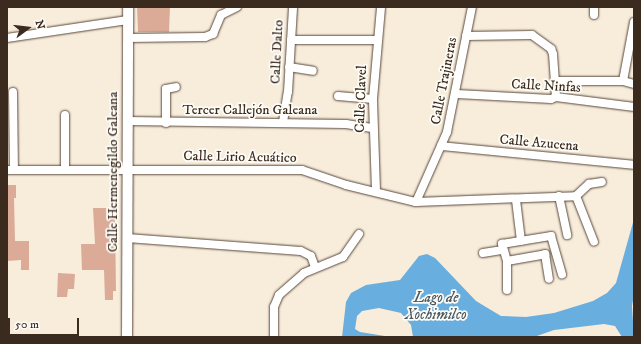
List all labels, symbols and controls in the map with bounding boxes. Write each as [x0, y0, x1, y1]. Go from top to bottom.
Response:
north arrow [8, 8, 48, 48]
text: N [32, 19, 48, 31]
street label: Calle Dalto [267, 19, 287, 85]
street label: Calle Trajineras [427, 36, 461, 126]
street label: Calle Clavel [351, 65, 371, 133]
street label: Calle Ninfas [511, 76, 581, 96]
street label: Calle Hermenegildo Galeana [105, 92, 121, 252]
street label: Tercer Callejón Galeana [183, 102, 317, 118]
street label: Calle Azucena [499, 131, 579, 155]
street label: Calle Lirio Acuático [183, 148, 297, 166]
water label: Lago de Xochimilco [405, 288, 467, 323]
scale bar [10, 310, 81, 336]
text: 50 m [15, 317, 39, 332]

